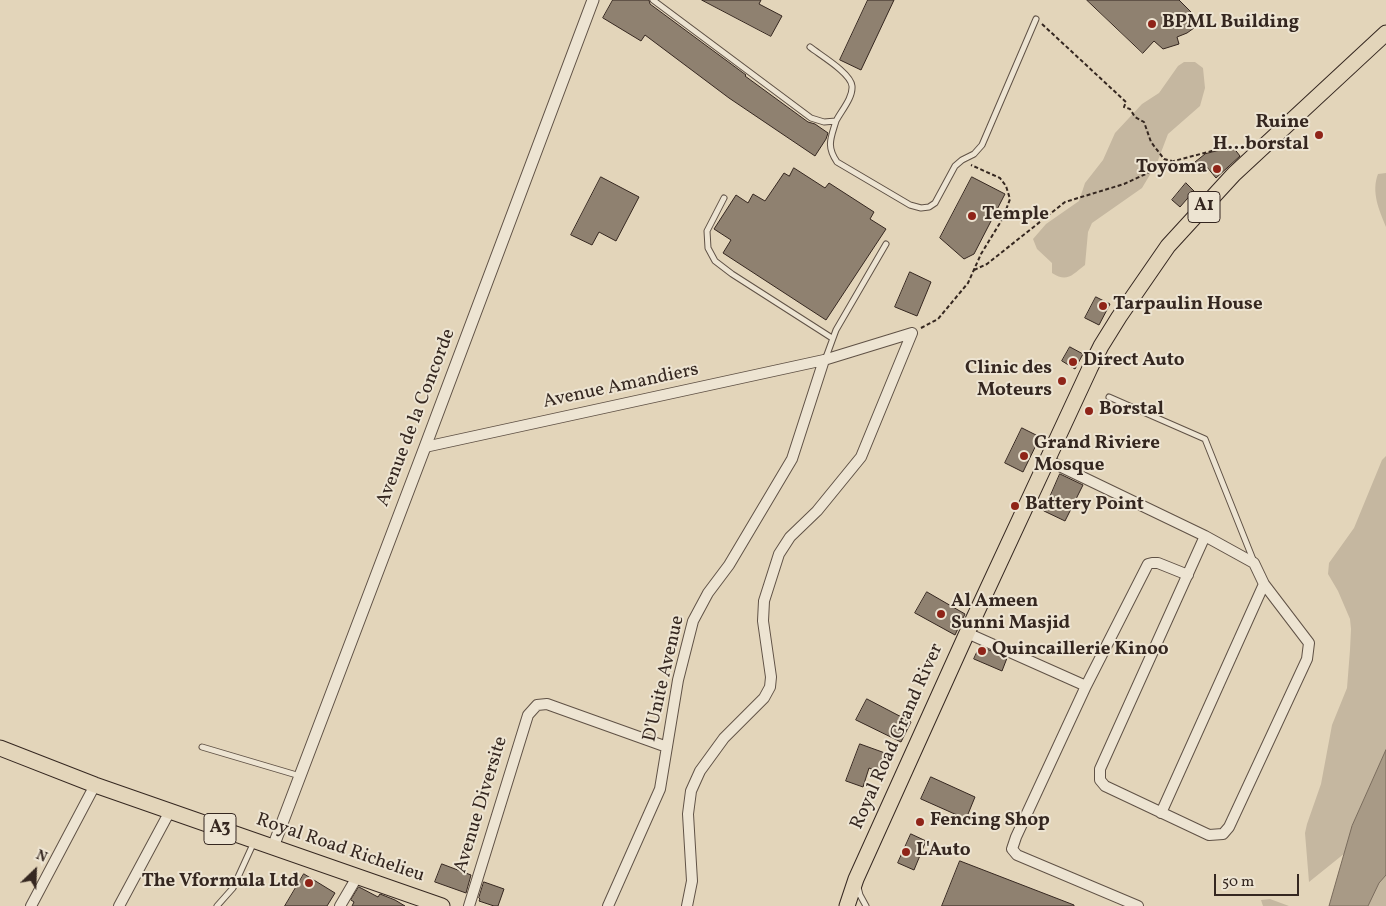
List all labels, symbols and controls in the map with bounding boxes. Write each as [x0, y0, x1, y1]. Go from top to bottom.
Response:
place label: BPML Building [1162, 13, 1299, 35]
marker: BPML Building [1146, 18, 1158, 30]
place label: Ruine H...borstal [1213, 113, 1309, 157]
marker: Ruine H...borstal [1313, 129, 1325, 141]
place label: Toyoma [1136, 158, 1207, 180]
marker: Toyoma [1211, 163, 1223, 175]
road number: A1 [1188, 192, 1220, 222]
place label: Temple [982, 205, 1049, 227]
marker: Temple [966, 210, 978, 222]
place label: Tarpaulin House [1113, 295, 1263, 317]
marker: Tarpaulin House [1097, 300, 1109, 312]
street label: Avenue de la Concorde [373, 326, 461, 510]
place label: Direct Auto [1083, 351, 1185, 373]
marker: Direct Auto [1067, 356, 1079, 368]
street label: Avenue Amandiers [541, 359, 701, 415]
place label: Clinic des Moteurs [965, 359, 1052, 403]
marker: Clinic des Moteurs [1056, 375, 1068, 387]
place label: Borstal [1099, 400, 1164, 422]
marker: Borstal [1083, 405, 1095, 417]
place label: Grand Riviere Mosque [1034, 434, 1160, 478]
marker: Grand Riviere Mosque [1018, 450, 1030, 462]
place label: Battery Point [1025, 495, 1144, 517]
marker: Battery Point [1009, 500, 1021, 512]
place label: Al Ameen Sunni Masjid [951, 592, 1070, 636]
marker: Al Ameen Sunni Masjid [935, 608, 947, 620]
street label: D'Unite Avenue [639, 614, 691, 744]
street label: Royal Road Grand River [847, 640, 949, 834]
place label: Quincaillerie Kinoo [992, 640, 1169, 662]
marker: Quincaillerie Kinoo [976, 645, 988, 657]
street label: Avenue Diversite [450, 734, 514, 876]
street label: Royal Road Richelieu [253, 809, 427, 889]
place label: Fencing Shop [930, 811, 1050, 833]
road number: A3 [204, 814, 236, 844]
marker: Fencing Shop [914, 816, 926, 828]
place label: L'Auto [916, 841, 971, 863]
north arrow [10, 846, 60, 896]
text: N [33, 846, 50, 868]
marker: L'Auto [900, 846, 912, 858]
scale bar [1216, 864, 1301, 896]
place label: The Vformula Ltd [141, 872, 299, 894]
text: 50 m [1222, 872, 1254, 893]
marker: The Vformula Ltd [303, 877, 315, 889]

